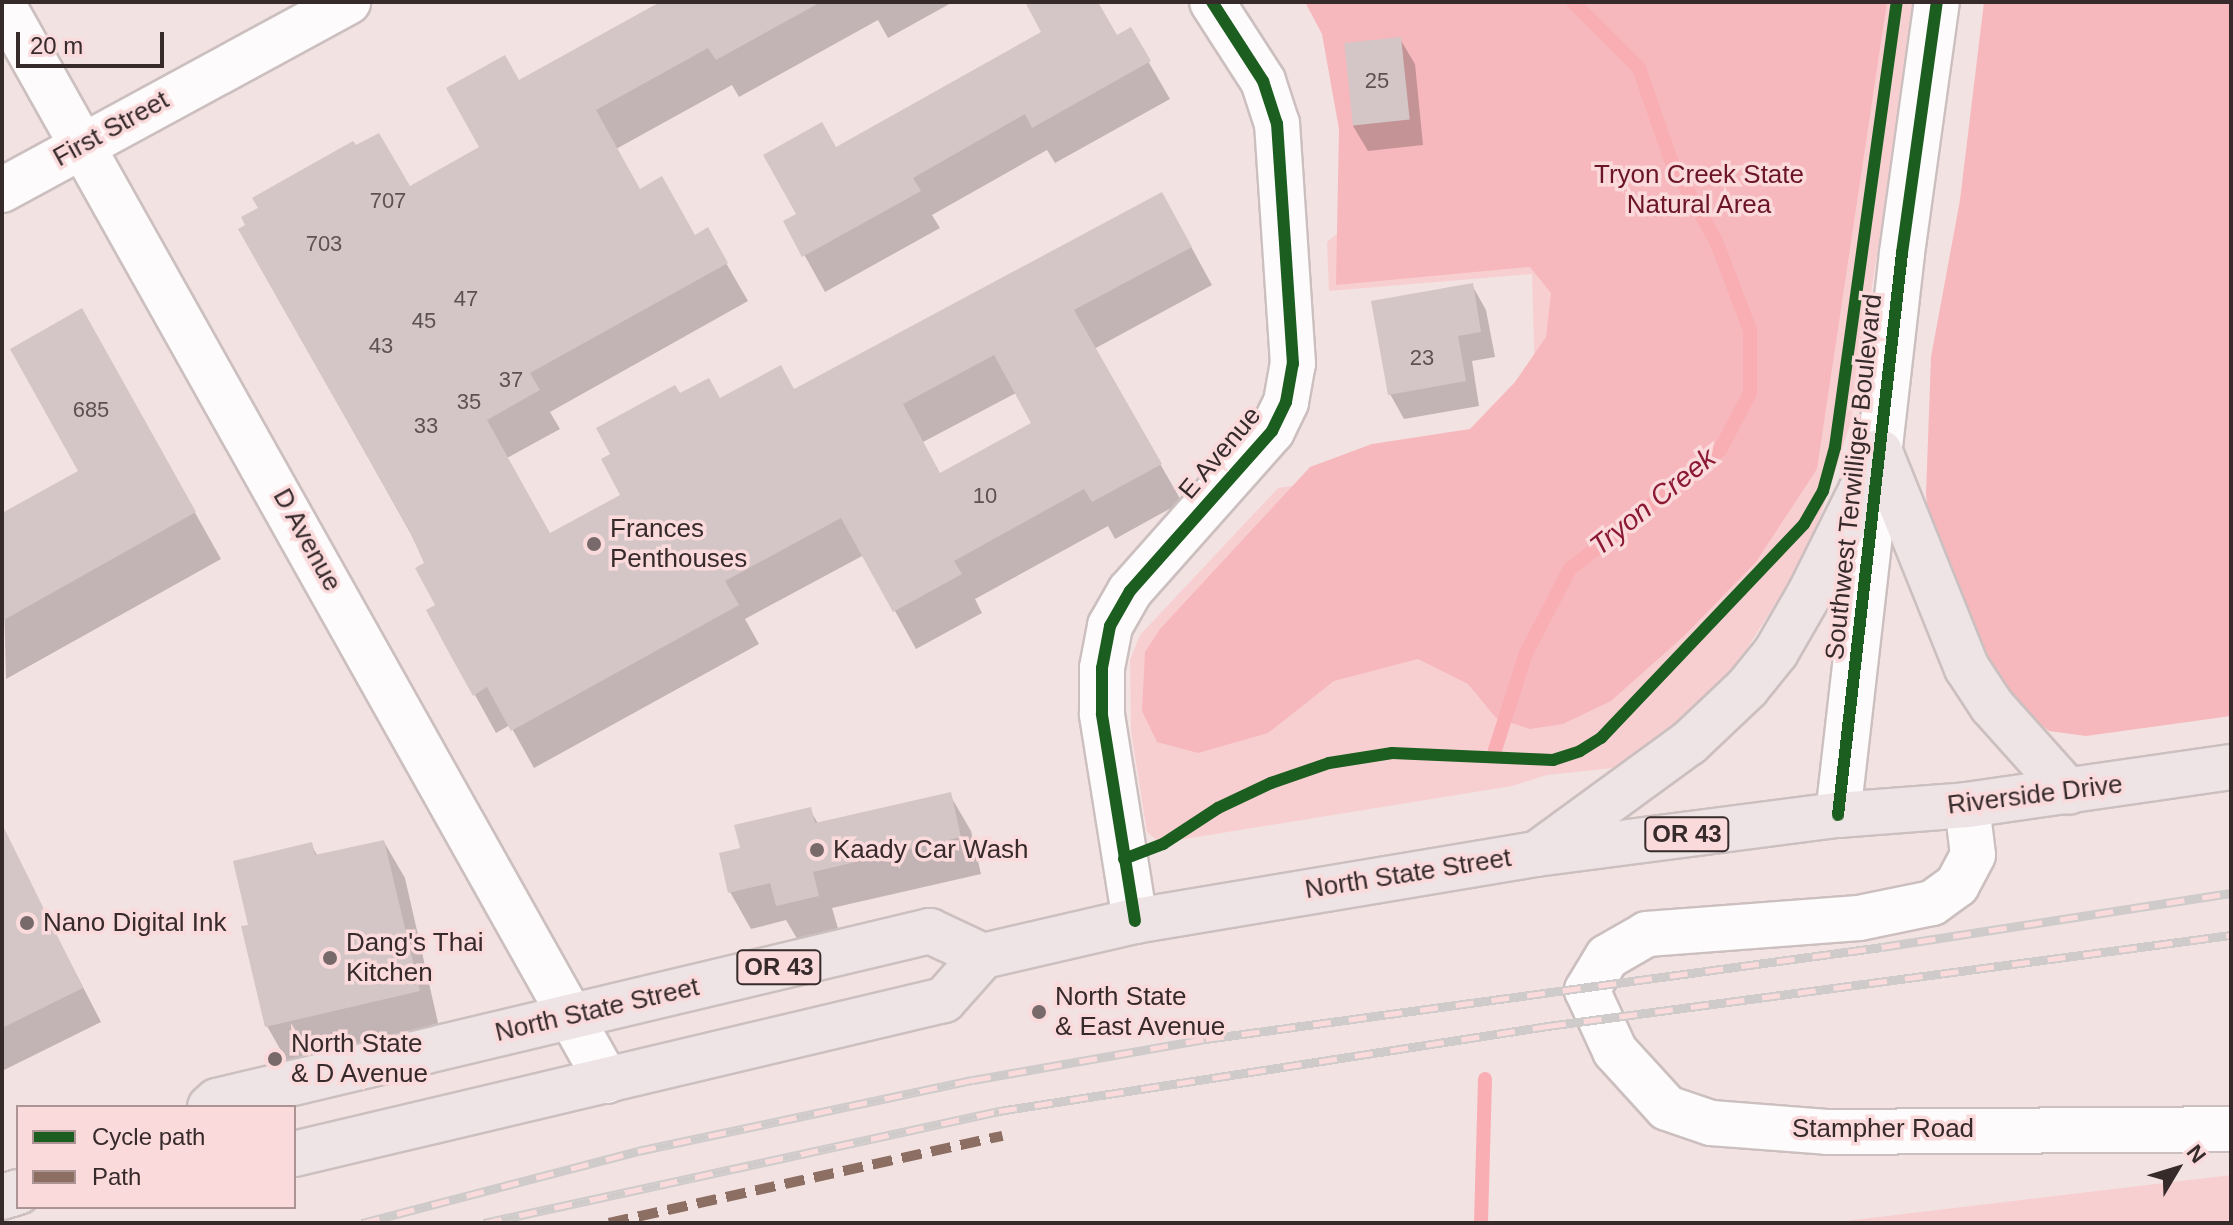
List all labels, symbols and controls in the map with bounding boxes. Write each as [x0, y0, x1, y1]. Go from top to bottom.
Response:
scale bar [20, 16, 168, 66]
text: 20 m [30, 32, 83, 59]
house number: 25 [1365, 68, 1389, 94]
street label: First Street [48, 85, 174, 173]
park label: Tryon Creek State Natural Area [1594, 159, 1804, 220]
house number: 707 [370, 188, 406, 214]
house number: 703 [306, 231, 342, 257]
house number: 47 [454, 286, 478, 312]
street label: Southwest Terwilliger Boulevard [1819, 292, 1889, 662]
house number: 45 [412, 308, 436, 334]
house number: 43 [369, 333, 393, 359]
house number: 23 [1410, 345, 1434, 371]
house number: 37 [499, 367, 523, 393]
house number: 35 [457, 389, 481, 415]
house number: 685 [73, 397, 109, 423]
street label: E Avenue [1172, 400, 1268, 506]
house number: 33 [414, 413, 438, 439]
water label: Tryon Creek [1583, 441, 1723, 563]
street label: D Avenue [266, 483, 348, 597]
house number: 10 [973, 483, 997, 509]
place label: Frances Penthouses [610, 513, 747, 574]
marker: Frances Penthouses [585, 535, 603, 553]
street label: Riverside Drive [1946, 769, 2124, 821]
road number: OR 43 [1643, 814, 1731, 854]
place label: Kaady Car Wash [833, 834, 1029, 866]
marker: Kaady Car Wash [808, 841, 826, 859]
street label: North State Street [1303, 842, 1513, 906]
place label: Nano Digital Ink [43, 907, 227, 939]
marker: Nano Digital Ink [18, 914, 36, 932]
place label: Dang's Thai Kitchen [346, 927, 484, 988]
road number: OR 43 [735, 947, 823, 987]
marker: Dang's Thai Kitchen [321, 949, 339, 967]
street label: North State Street [492, 971, 702, 1049]
place label: North State & East Avenue [1055, 981, 1227, 1042]
marker: North State & East Avenue [1030, 1003, 1048, 1021]
place label: North State & D Avenue [291, 1028, 429, 1090]
marker: North State & D Avenue [266, 1050, 284, 1068]
legend [16, 1105, 296, 1209]
street label: Stampher Road [1792, 1113, 1974, 1145]
text: Cycle path [92, 1123, 205, 1150]
north arrow [2137, 1129, 2217, 1209]
text: N [2182, 1140, 2211, 1168]
text: Path [92, 1163, 141, 1190]

